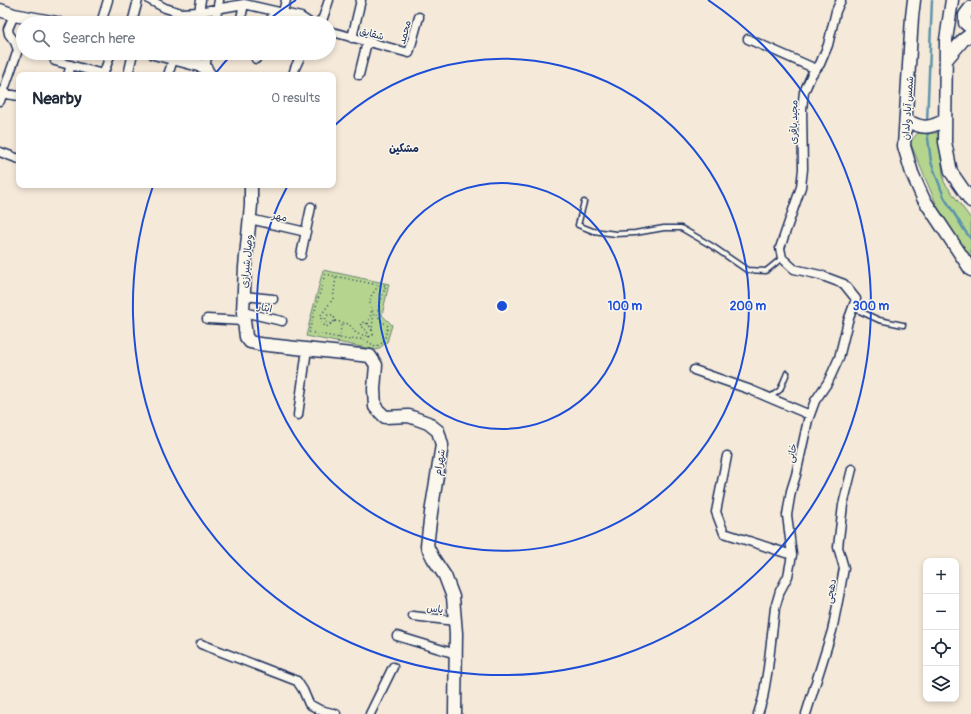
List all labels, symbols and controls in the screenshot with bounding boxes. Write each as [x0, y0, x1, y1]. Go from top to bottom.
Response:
search box [16, 16, 336, 60]
street label: محمد [396, 19, 414, 45]
street label: شقایق [358, 25, 385, 43]
icon: search [30, 27, 52, 49]
text: Search here [62, 29, 135, 48]
street label: شمس آباد ولدان [900, 75, 916, 140]
text: Nearby [32, 88, 81, 109]
text: 0 results [271, 90, 320, 106]
street label: مجید باقری [788, 100, 800, 144]
district label: مشکین [389, 142, 419, 155]
street label: مهر [270, 209, 289, 225]
street label: وصال شیرازی [239, 234, 255, 289]
centre of rings [495, 299, 509, 313]
text: 100 m [608, 299, 643, 314]
text: 200 m [730, 299, 767, 314]
text: 300 m [853, 299, 890, 314]
street label: ایثار [255, 300, 273, 315]
street label: خانی [784, 442, 801, 464]
street label: شهرام [432, 448, 450, 477]
map controls [923, 558, 959, 702]
button: + [923, 558, 959, 594]
street label: دهچی [823, 578, 840, 605]
button: − [923, 594, 959, 630]
street label: یاس [426, 602, 444, 616]
button: locate [923, 630, 959, 666]
button: layers [923, 666, 959, 702]

